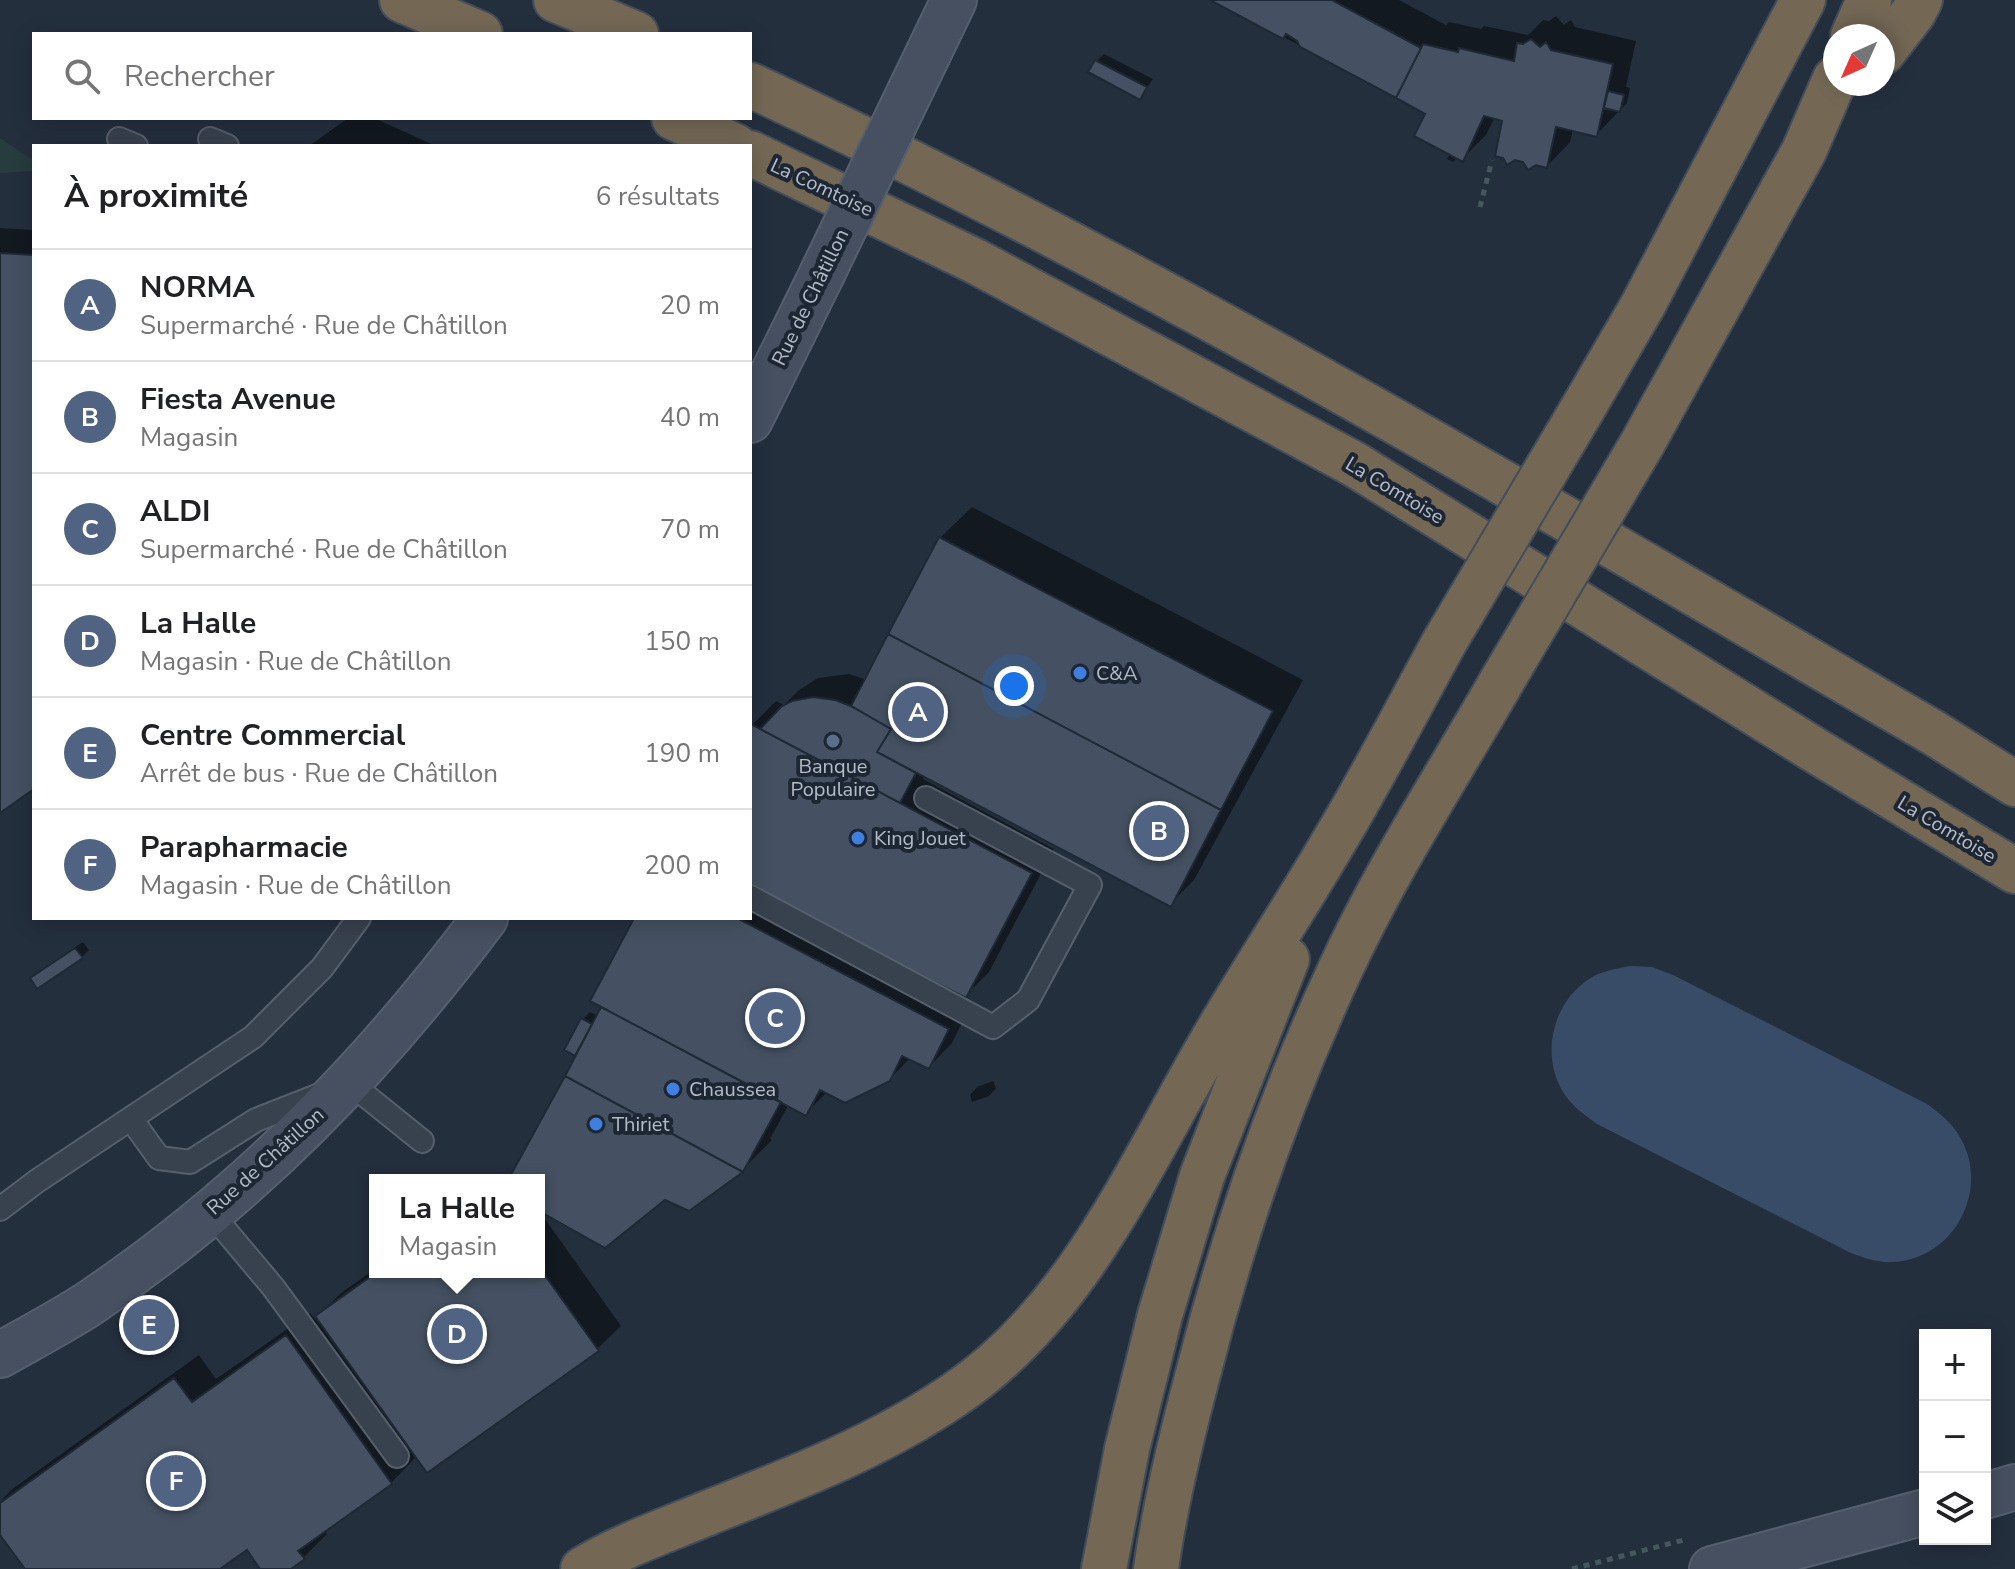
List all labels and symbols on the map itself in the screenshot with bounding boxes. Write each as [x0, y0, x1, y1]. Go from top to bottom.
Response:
north arrow [1823, 24, 1895, 96]
street label: La Comtoise [766, 152, 878, 223]
street label: Rue de Châtillon [766, 224, 855, 370]
street label: La Comtoise [1340, 450, 1449, 530]
place label: C&A [1096, 660, 1138, 687]
marker: C&A [1071, 664, 1089, 682]
your location [994, 666, 1034, 706]
pin: A [892, 682, 944, 742]
marker: Banque Populaire [824, 732, 842, 750]
place label: Banque Populaire [790, 753, 876, 803]
street label: La Comtoise [1892, 789, 2001, 869]
pin: B [1133, 801, 1185, 861]
place label: King Jouet [874, 825, 967, 852]
marker: King Jouet [849, 829, 867, 847]
pin: C [749, 988, 801, 1048]
place label: Chaussea [689, 1076, 776, 1103]
marker: Chaussea [664, 1080, 682, 1098]
street label: Rue de Châtillon [201, 1101, 330, 1221]
place label: Thiriet [612, 1111, 670, 1138]
marker: Thiriet [587, 1115, 605, 1133]
pin: E [123, 1295, 175, 1355]
pin: D [431, 1304, 483, 1364]
pin: F [150, 1451, 202, 1511]

